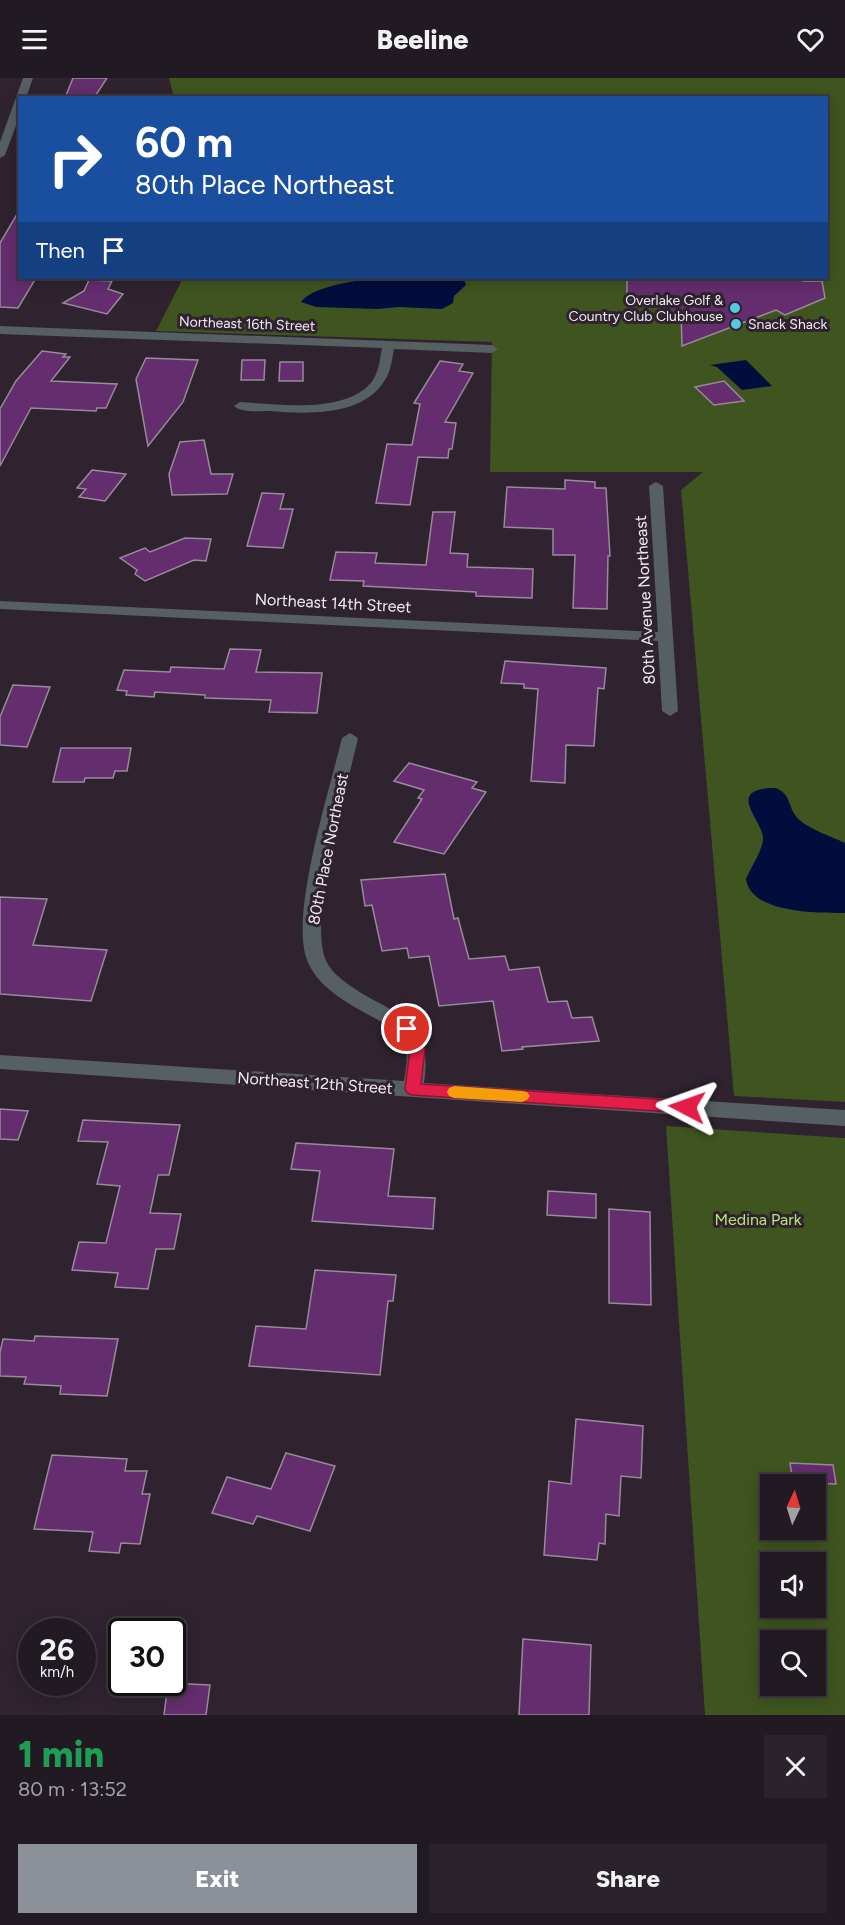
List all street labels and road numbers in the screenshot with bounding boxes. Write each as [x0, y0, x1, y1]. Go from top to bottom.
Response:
street label: Northeast 16th Street [179, 313, 315, 335]
street label: 80th Avenue Northeast [631, 515, 659, 685]
street label: Northeast 14th Street [254, 589, 412, 617]
street label: 80th Place Northeast [304, 772, 352, 926]
street label: Northeast 12th Street [237, 1068, 393, 1098]

